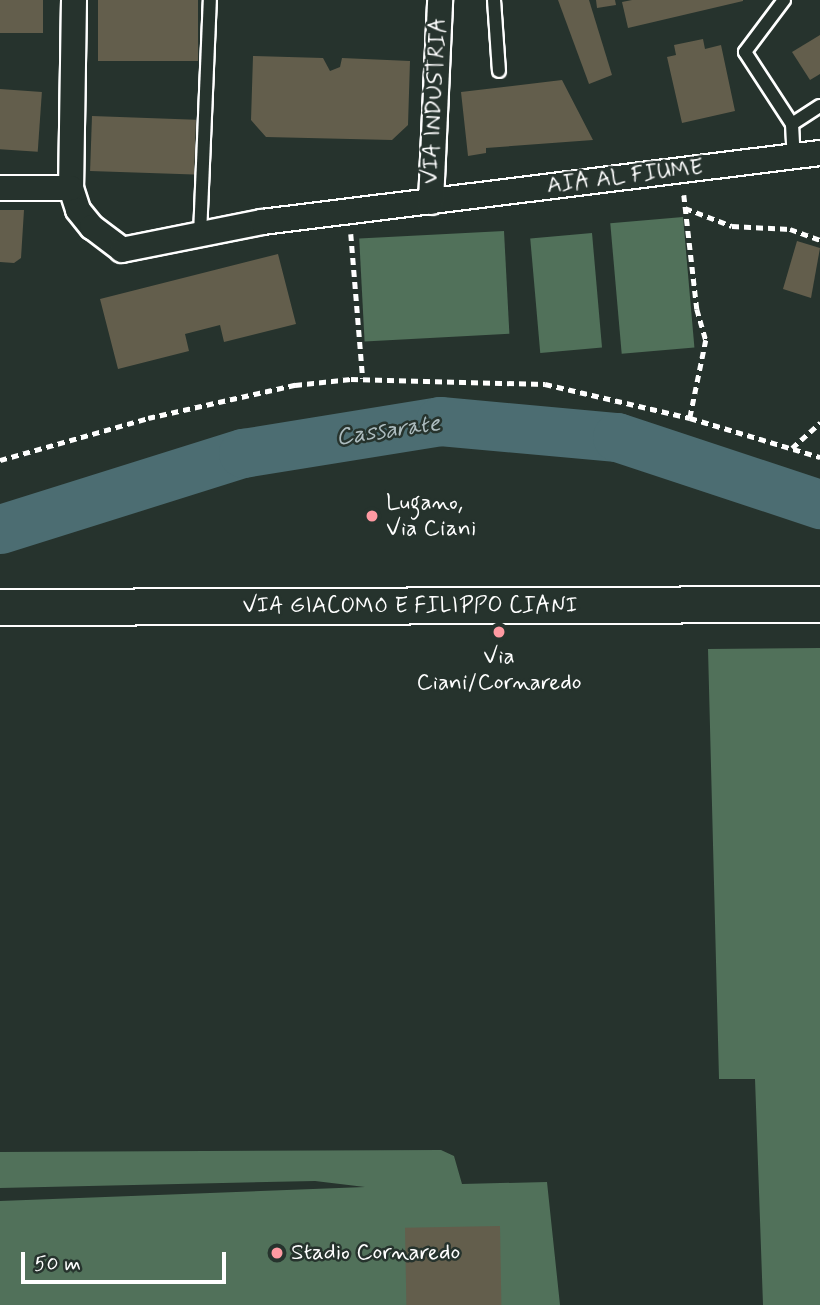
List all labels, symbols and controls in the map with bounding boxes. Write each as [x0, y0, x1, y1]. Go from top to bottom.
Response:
street label: VIA INDUSTRIA [417, 18, 453, 184]
street label: AIA AL FIUME [545, 154, 705, 200]
water label: Cassarate [334, 409, 442, 453]
place label: Lugano, Via Ciani [386, 489, 474, 543]
marker: Lugano, Via Ciani [364, 508, 380, 524]
street label: VIA GIACOMO E FILIPPO CIANI [239, 592, 581, 620]
marker: Via Ciani/Cornaredo [491, 624, 507, 640]
place label: Via Ciani/Cornaredo [416, 643, 582, 697]
scale bar [24, 1238, 229, 1282]
place label: Stadio Cornaredo [291, 1239, 460, 1267]
marker: Stadio Cornaredo [269, 1245, 285, 1261]
text: 50 m [34, 1250, 81, 1278]

